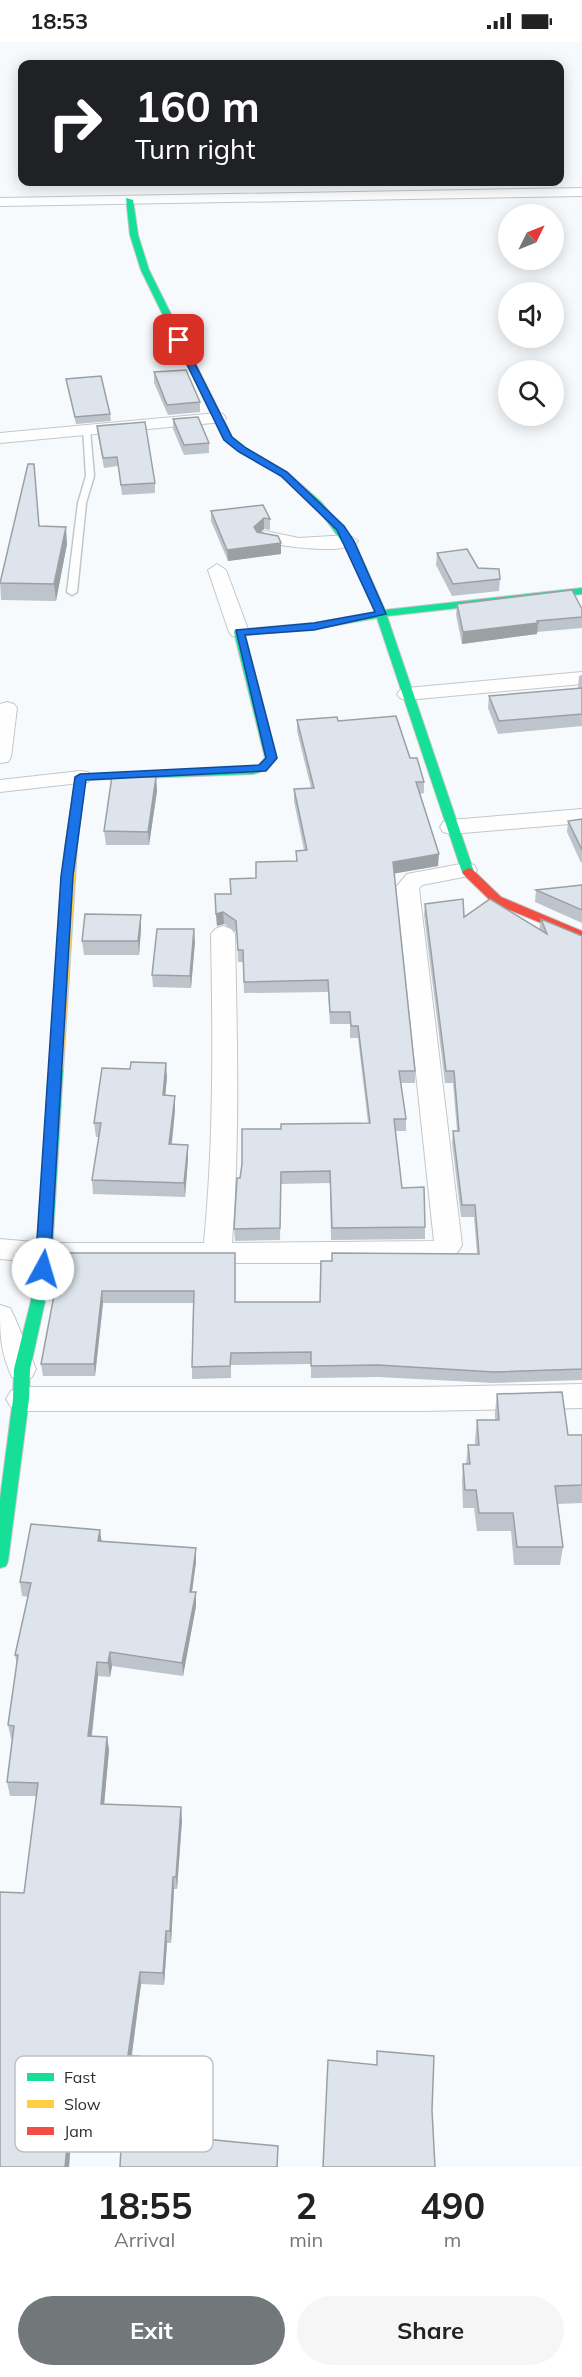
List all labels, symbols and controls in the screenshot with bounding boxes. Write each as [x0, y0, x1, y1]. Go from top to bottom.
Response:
text: 18:53 [30, 7, 88, 35]
text: 160 m [135, 80, 260, 133]
icon: right [36, 84, 114, 162]
text: Turn right [135, 132, 255, 166]
north arrow [498, 204, 564, 270]
map controls [498, 204, 564, 426]
button: sound [498, 282, 564, 348]
pin [153, 314, 204, 365]
icon: arrive [162, 323, 195, 356]
button: search [498, 360, 564, 426]
position arrow [11, 1237, 75, 1301]
legend [15, 2056, 213, 2152]
text: Fast [64, 2067, 96, 2087]
text: Slow [64, 2094, 101, 2114]
text: Jam [64, 2121, 93, 2141]
text: 18:55 [97, 2183, 192, 2228]
text: 2 [295, 2183, 317, 2228]
text: 490 [420, 2183, 485, 2228]
text: Arrival [114, 2227, 175, 2252]
text: min [289, 2227, 323, 2252]
text: m [444, 2227, 461, 2252]
button: Exit [18, 2296, 285, 2365]
button: Share [297, 2296, 564, 2365]

